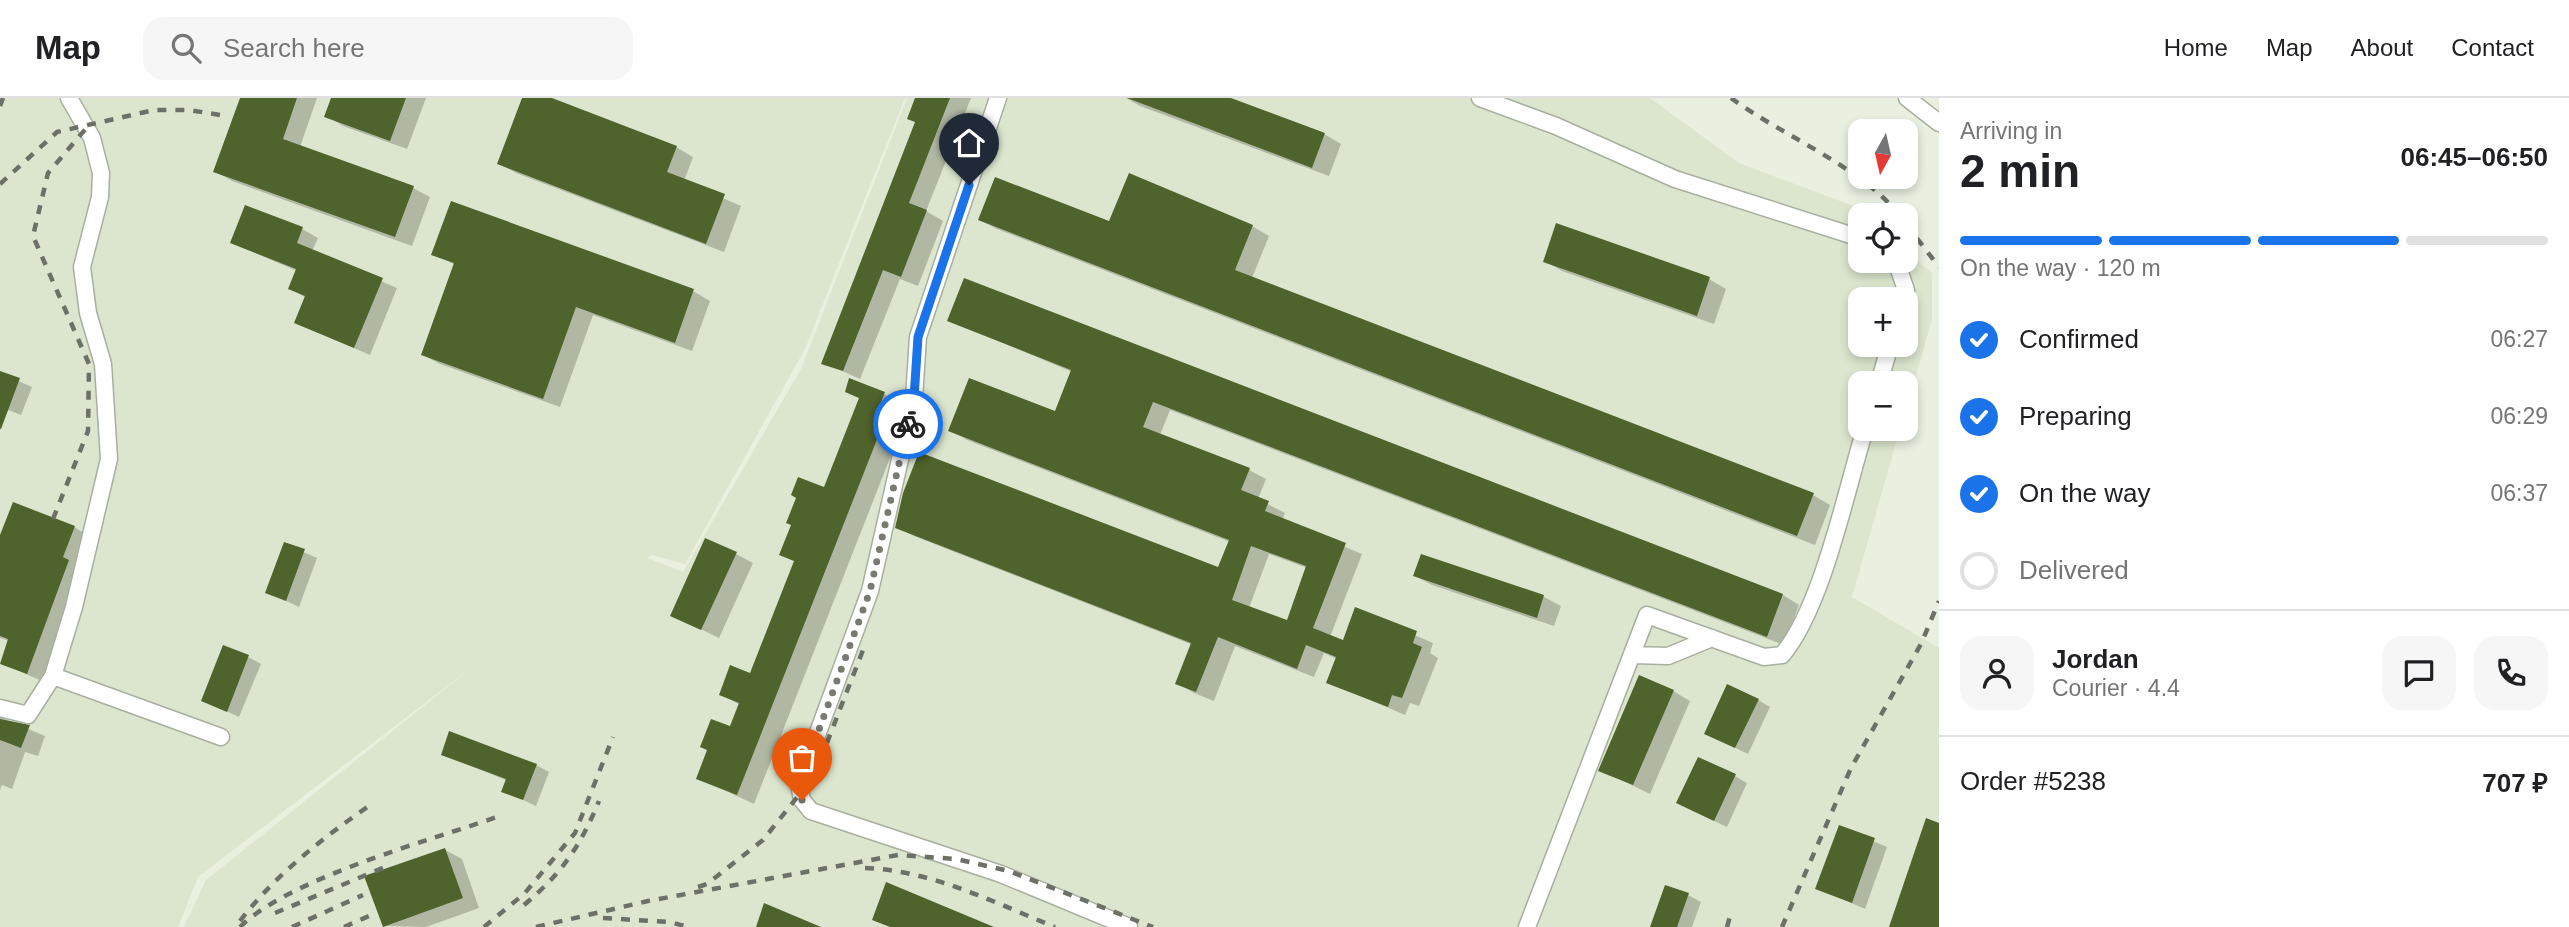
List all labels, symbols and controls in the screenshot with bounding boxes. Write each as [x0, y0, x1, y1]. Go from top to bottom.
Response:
search box [143, 17, 633, 80]
text: Map [35, 29, 101, 66]
icon: search [167, 29, 205, 67]
text: Search here [223, 33, 365, 63]
text: Home [2164, 34, 2228, 61]
text: Map [2266, 34, 2313, 61]
text: About [2351, 34, 2413, 61]
text: Contact [2451, 34, 2534, 61]
pin [939, 113, 999, 185]
text: Arriving in [1960, 118, 2062, 144]
north arrow [1848, 119, 1918, 189]
map controls [1848, 119, 1918, 441]
icon: home [950, 124, 988, 162]
text: 06:45–06:50 [2401, 142, 2548, 172]
text: 2 min [1960, 145, 2080, 197]
button: locate [1848, 203, 1918, 273]
text: On the way · 120 m [1960, 255, 2161, 281]
button: + [1848, 287, 1918, 357]
icon: check [1960, 321, 1998, 359]
text: Confirmed [2019, 324, 2139, 354]
text: 06:27 [2490, 326, 2548, 352]
button: − [1848, 371, 1918, 441]
courier [873, 389, 943, 459]
icon: check [1960, 398, 1998, 436]
text: Preparing [2019, 401, 2132, 431]
text: 06:29 [2490, 403, 2548, 429]
icon: bike [889, 405, 927, 443]
icon: check [1960, 475, 1998, 513]
text: On the way [2019, 478, 2151, 508]
text: 06:37 [2490, 480, 2548, 506]
text: Delivered [2019, 555, 2129, 585]
button: person [1960, 636, 2034, 710]
button: chat [2382, 636, 2456, 710]
button: phone [2474, 636, 2548, 710]
text: Jordan [2052, 644, 2139, 674]
text: Courier · 4.4 [2052, 675, 2180, 701]
pin [772, 728, 832, 800]
icon: bag [783, 739, 821, 777]
text: Order #5238 [1960, 766, 2106, 796]
text: 707 ₽ [2482, 768, 2548, 798]

